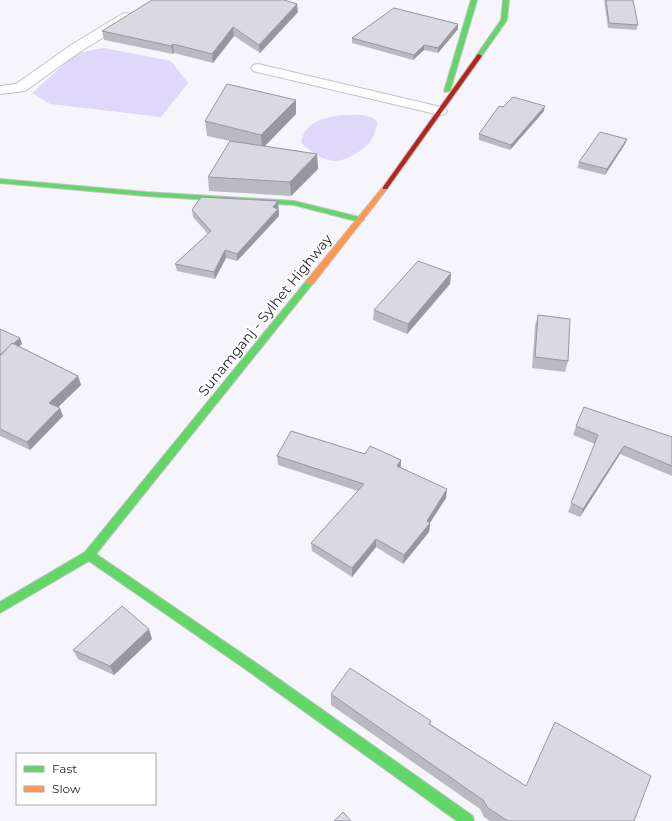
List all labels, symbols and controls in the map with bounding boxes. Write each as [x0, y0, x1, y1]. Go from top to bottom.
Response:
street label: Sunamganj - Sylhet Highway [194, 230, 336, 400]
legend [16, 753, 156, 805]
text: Fast [52, 761, 77, 776]
text: Slow [52, 781, 81, 796]

